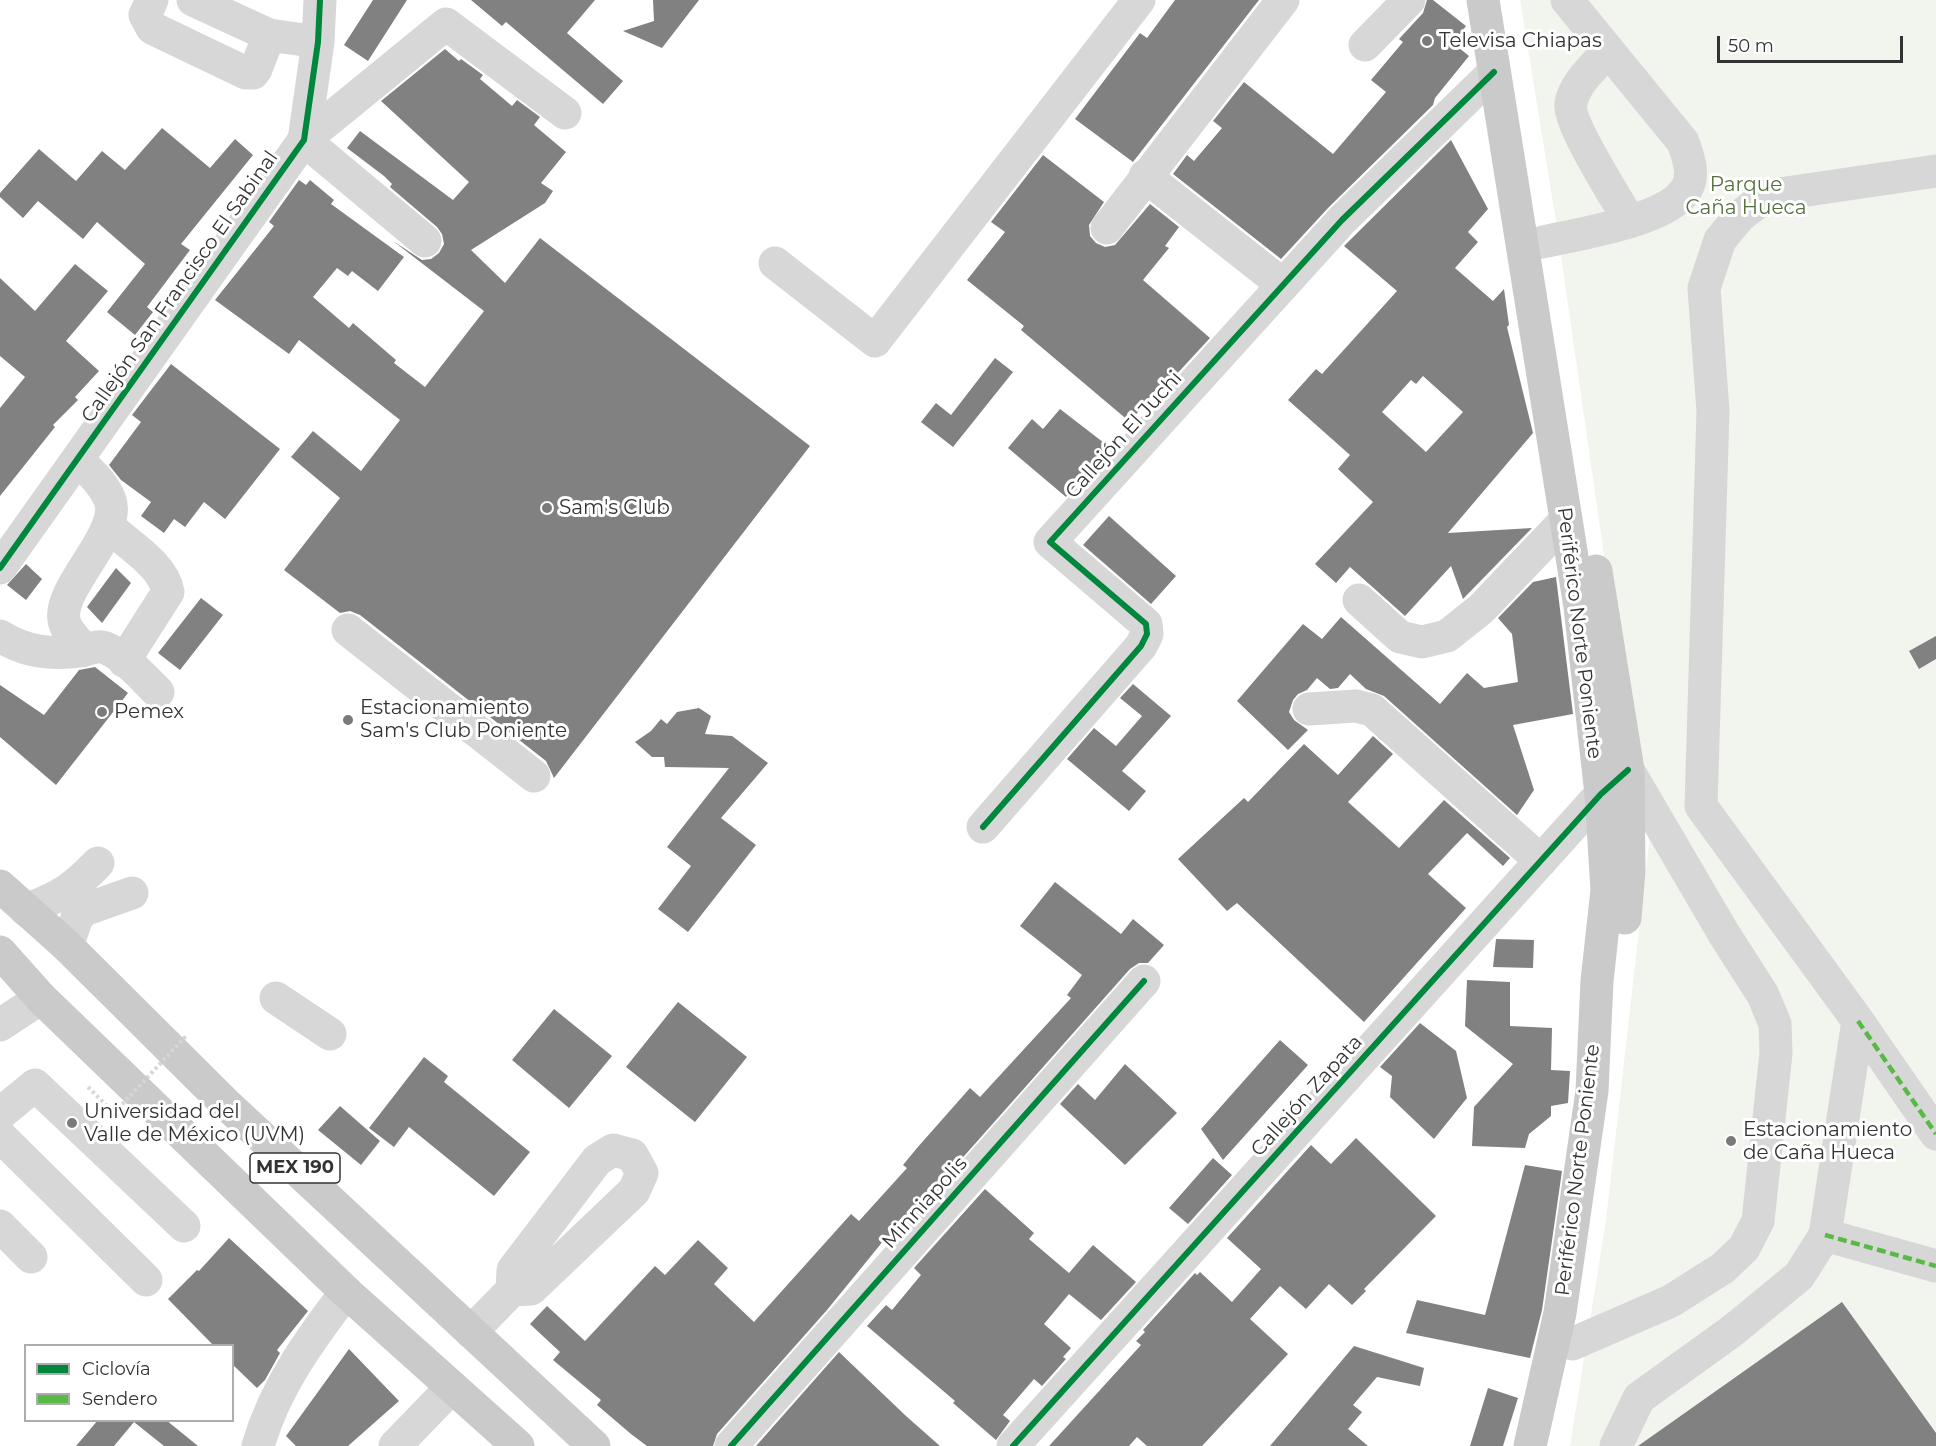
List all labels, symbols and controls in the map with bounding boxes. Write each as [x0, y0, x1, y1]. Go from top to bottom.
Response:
scale bar [1720, 24, 1906, 62]
place label: Televisa Chiapas [1439, 29, 1602, 53]
marker: Televisa Chiapas [1420, 34, 1434, 48]
text: 50 m [1728, 35, 1774, 57]
street label: Callejón San Francisco El Sabinal [77, 147, 283, 427]
park label: Parque Caña Hueca [1685, 173, 1807, 220]
street label: Callejón El Juchi [1061, 366, 1187, 504]
place label: Sam's Club [559, 496, 670, 520]
marker: Sam's Club [540, 501, 554, 515]
street label: Periférico Norte Poniente [1552, 506, 1606, 760]
place label: Estacionamiento Sam's Club Poniente [360, 696, 567, 743]
place label: Pemex [114, 700, 184, 724]
marker: Pemex [95, 705, 109, 719]
marker: Estacionamiento Sam's Club Poniente [341, 713, 355, 727]
street label: Callejón Zapata [1246, 1030, 1368, 1162]
street label: Periférico Norte Poniente [1551, 1043, 1605, 1297]
place label: Universidad del Valle de México (UVM) [84, 1100, 305, 1147]
marker: Universidad del Valle de México (UVM) [65, 1116, 79, 1130]
place label: Estacionamiento de Caña Hueca [1743, 1118, 1912, 1165]
marker: Estacionamiento de Caña Hueca [1724, 1134, 1738, 1148]
street label: Minniapolis [878, 1152, 972, 1254]
road number: MEX 190 [250, 1153, 340, 1183]
legend [24, 1344, 234, 1422]
text: Ciclovía [82, 1358, 151, 1380]
text: Sendero [82, 1388, 157, 1410]

